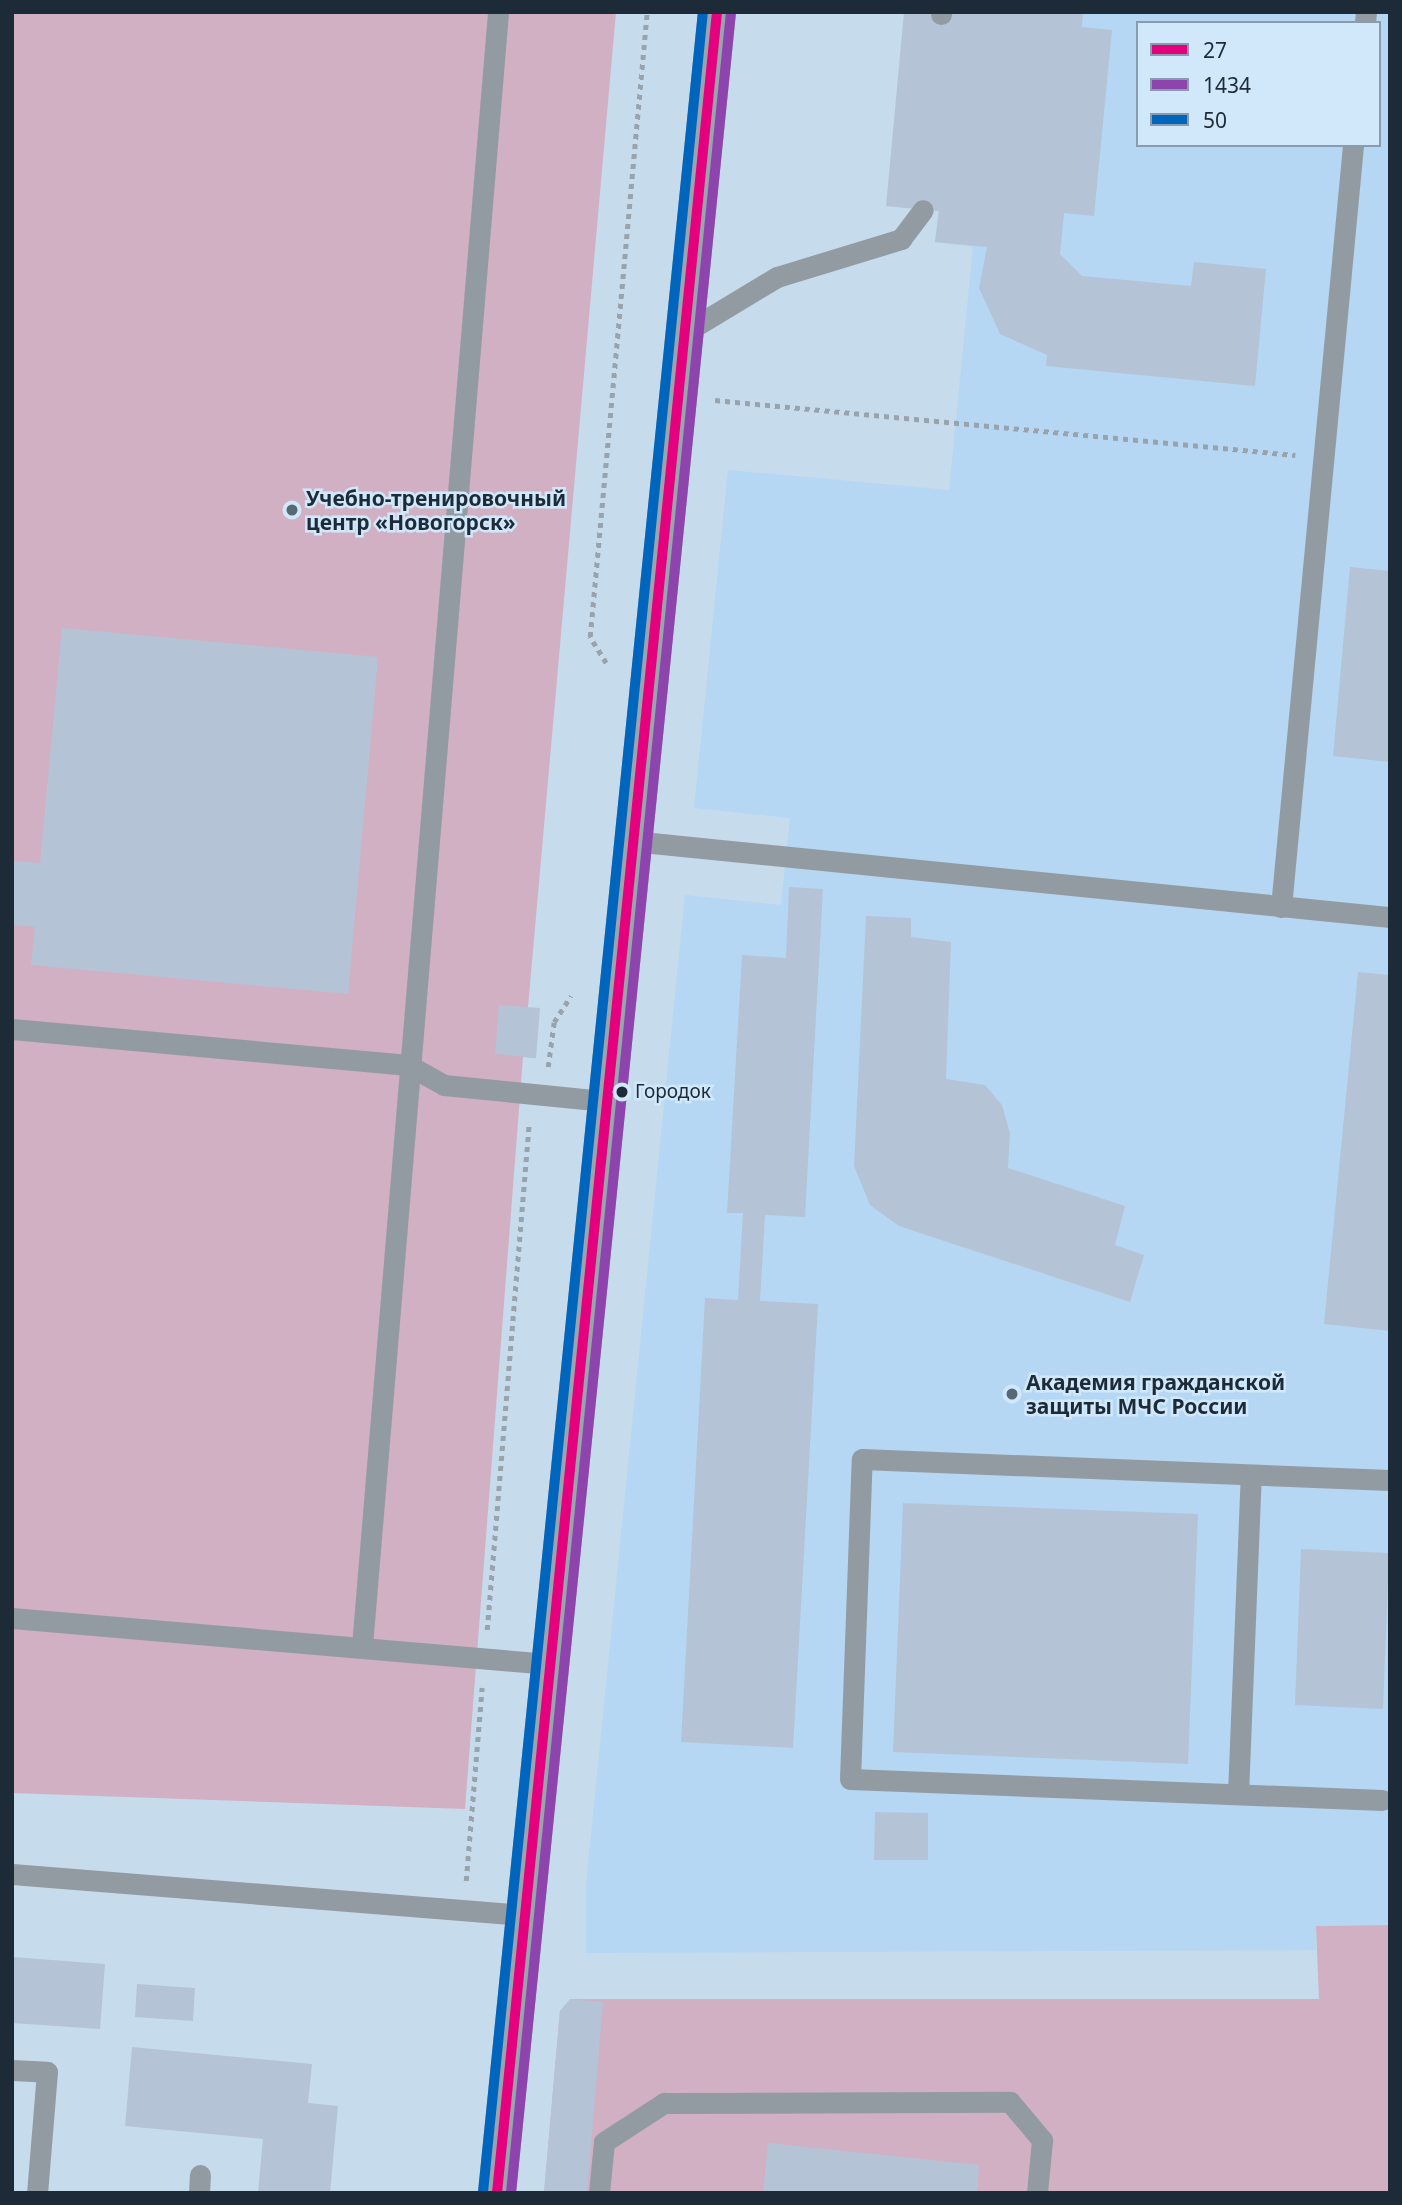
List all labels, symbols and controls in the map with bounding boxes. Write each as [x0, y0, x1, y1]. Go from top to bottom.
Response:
legend [1136, 21, 1381, 147]
text: 27 [1203, 36, 1227, 64]
text: 1434 [1203, 71, 1251, 99]
text: 50 [1203, 106, 1227, 134]
place label: Учебно-тренировочный центр «Новогорск» [306, 485, 566, 535]
marker: Учебно-тренировочный центр «Новогорск» [284, 502, 300, 518]
place label: Городок [635, 1081, 711, 1103]
marker: Городок [615, 1085, 629, 1099]
place label: Академия гражданской защиты МЧС России [1026, 1369, 1285, 1419]
marker: Академия гражданской защиты МЧС России [1004, 1386, 1020, 1402]

